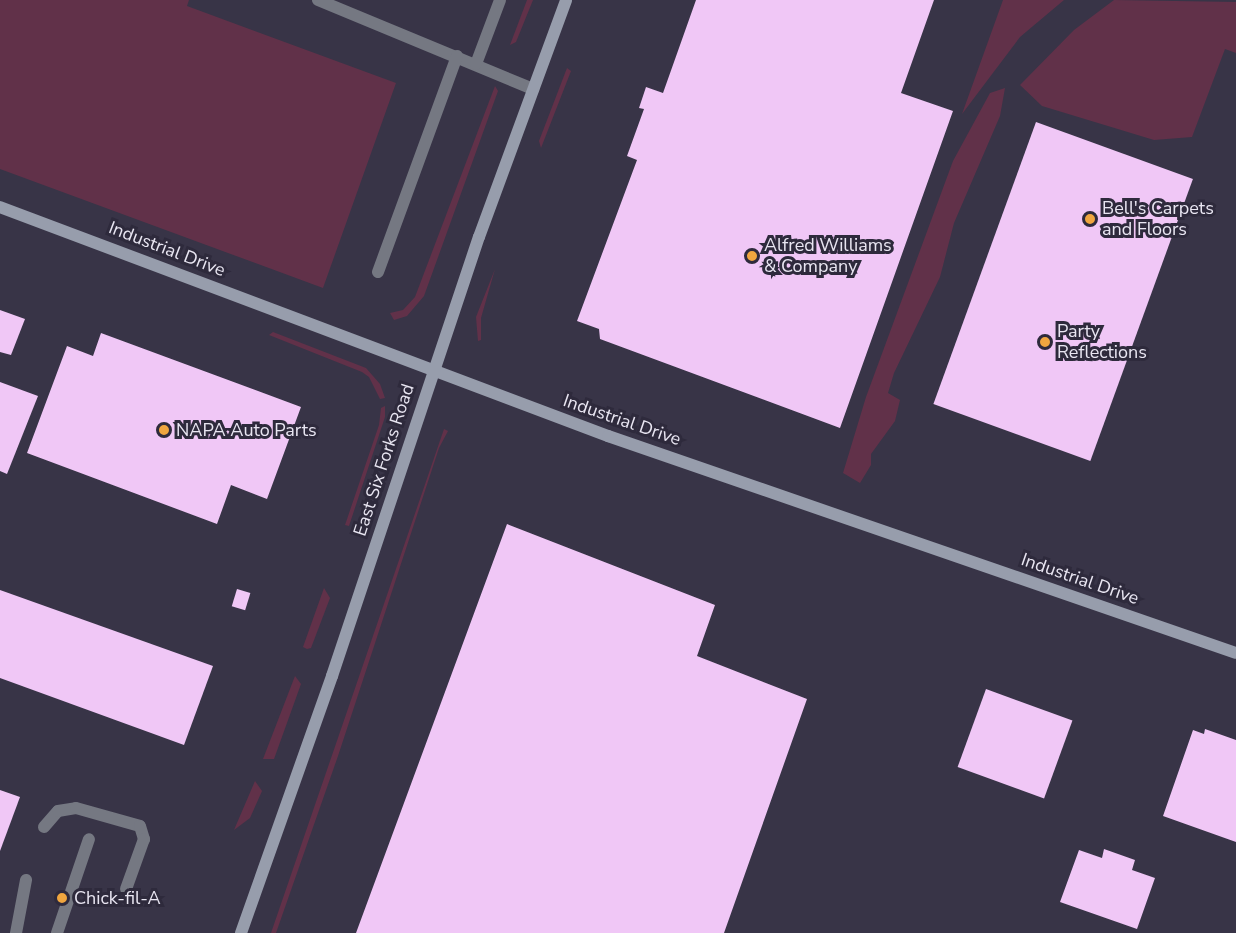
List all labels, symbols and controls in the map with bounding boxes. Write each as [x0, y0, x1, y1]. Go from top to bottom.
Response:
place label: Bell's Carpets and Floors [1102, 198, 1214, 240]
marker: Bell's Carpets and Floors [1083, 212, 1097, 226]
street label: Industrial Drive [106, 217, 228, 281]
place label: Alfred Williams & Company [764, 235, 892, 278]
marker: Alfred Williams & Company [745, 249, 759, 263]
place label: Party Reflections [1057, 321, 1147, 364]
marker: Party Reflections [1038, 335, 1052, 349]
street label: East Six Forks Road [349, 381, 419, 539]
street label: Industrial Drive [560, 390, 684, 450]
place label: NAPA Auto Parts [176, 419, 317, 441]
marker: NAPA Auto Parts [157, 423, 171, 437]
street label: Industrial Drive [1018, 549, 1142, 609]
place label: Chick-fil-A [74, 887, 161, 909]
marker: Chick-fil-A [55, 891, 69, 905]

